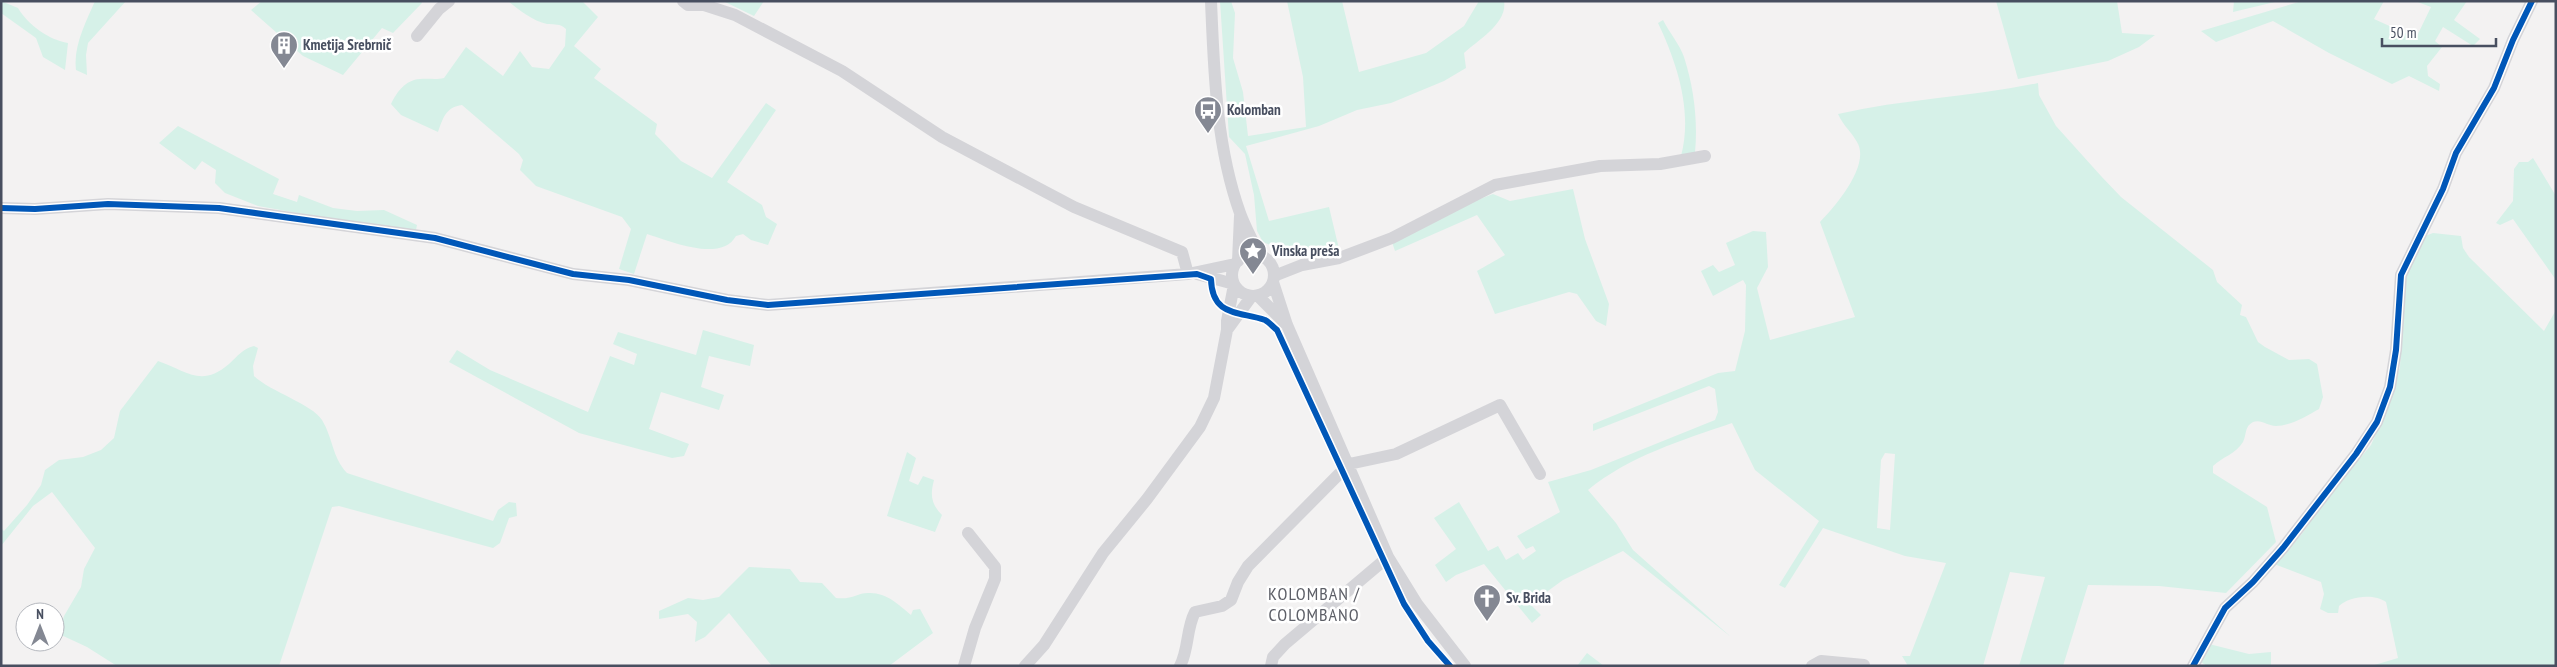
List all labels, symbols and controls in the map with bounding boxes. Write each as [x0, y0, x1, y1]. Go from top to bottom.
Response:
scale bar [2382, 15, 2496, 47]
text: 50 m [2390, 23, 2416, 42]
building icon: Kmetija Srebrnič [269, 30, 299, 69]
place label: Kmetija Srebrnič [303, 35, 392, 54]
bus stop icon: Kolomban [1193, 95, 1223, 134]
place label: Kolomban [1227, 100, 1281, 119]
place icon: Vinska preša [1238, 236, 1268, 275]
place label: Vinska preša [1271, 241, 1339, 260]
district label: KOLOMBAN / COLOMBANO [1268, 582, 1360, 626]
church icon: Sv. Brida [1472, 583, 1502, 622]
place label: Sv. Brida [1506, 588, 1551, 607]
north arrow [15, 602, 65, 652]
text: N [36, 605, 44, 623]

